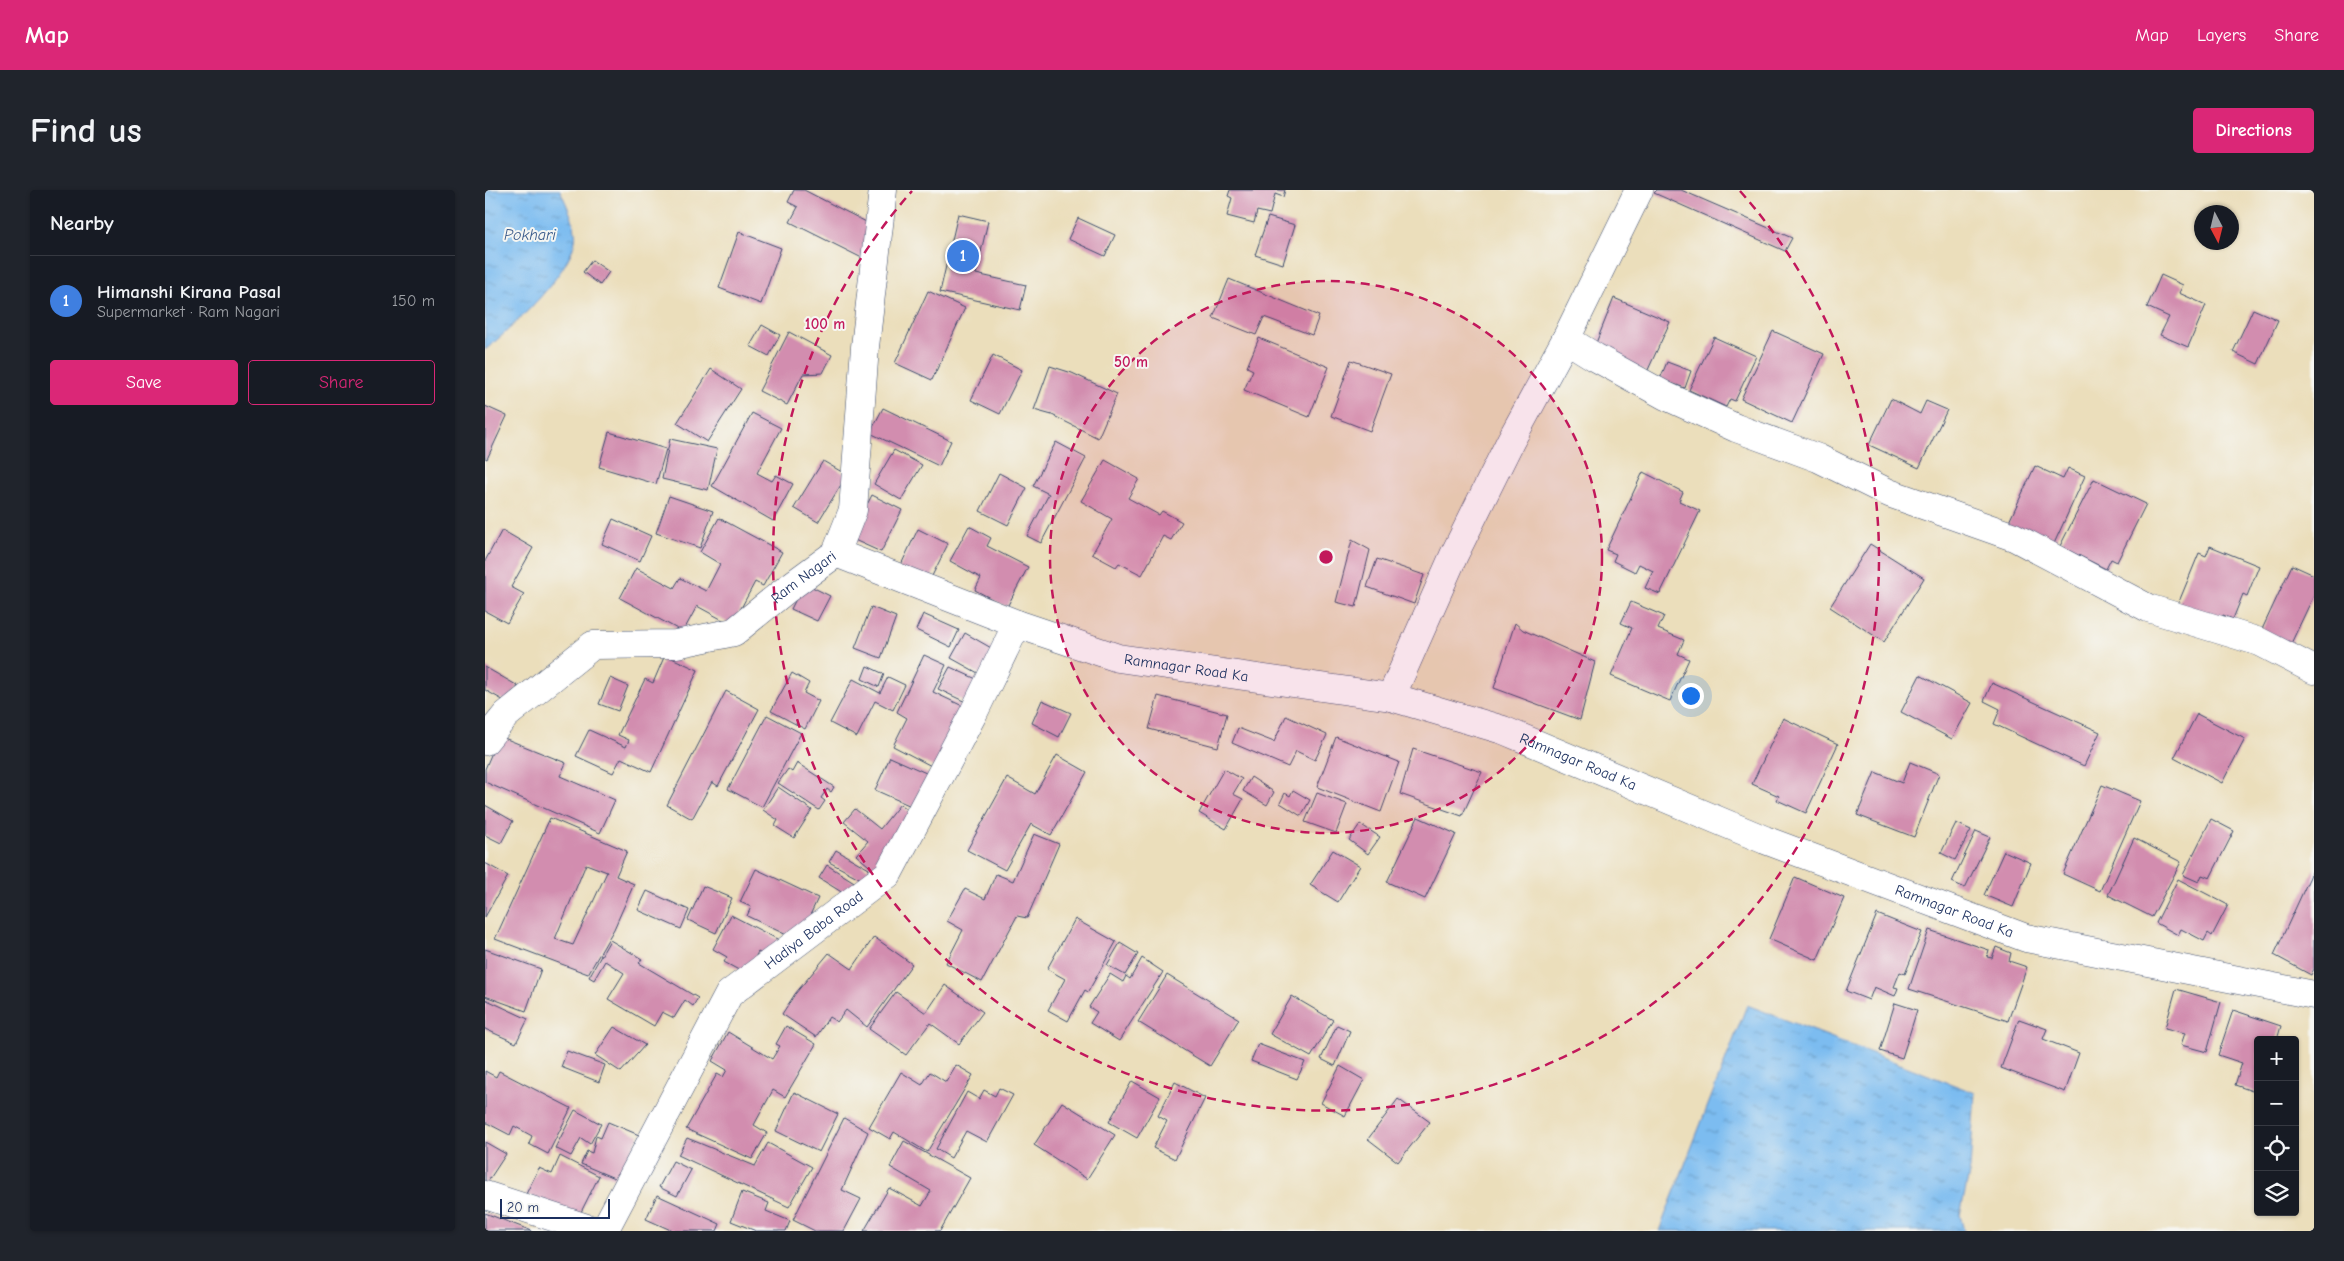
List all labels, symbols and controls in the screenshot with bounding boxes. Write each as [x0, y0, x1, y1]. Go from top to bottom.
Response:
text: Map [25, 21, 69, 49]
text: Map [2135, 25, 2169, 46]
text: Layers [2197, 25, 2246, 46]
text: Share [2274, 25, 2319, 46]
button: Directions [2193, 108, 2314, 153]
text: Find us [30, 110, 142, 151]
north arrow [2194, 205, 2239, 250]
text: Nearby [50, 211, 114, 235]
water label: Pokhari [504, 226, 556, 244]
pin: 1 [947, 237, 979, 275]
text: Himanshi Kirana Pasal [97, 281, 281, 303]
text: 1 [63, 292, 69, 310]
text: 150 m [392, 292, 435, 310]
text: Supermarket · Ram Nagari [97, 303, 280, 321]
text: 100 m [805, 315, 845, 333]
text: 50 m [1114, 353, 1148, 371]
button: Save [50, 360, 238, 405]
button: Share [248, 360, 435, 405]
street label: Ram Nagari [767, 547, 840, 607]
centre of rings [1317, 548, 1335, 566]
street label: Ramnagar Road Ka [1123, 650, 1250, 686]
your location [1678, 683, 1704, 709]
street label: Ramnagar Road Ka [1517, 729, 1639, 794]
street label: Ramnagar Road Ka [1893, 881, 2016, 942]
street label: Hadiya Baba Road [761, 887, 867, 973]
map controls [2254, 1036, 2299, 1216]
button: + [2254, 1036, 2299, 1081]
button: − [2254, 1081, 2299, 1126]
button: locate [2254, 1126, 2299, 1171]
button: layers [2254, 1171, 2299, 1216]
scale bar [500, 1196, 610, 1219]
text: 20 m [507, 1199, 539, 1216]

